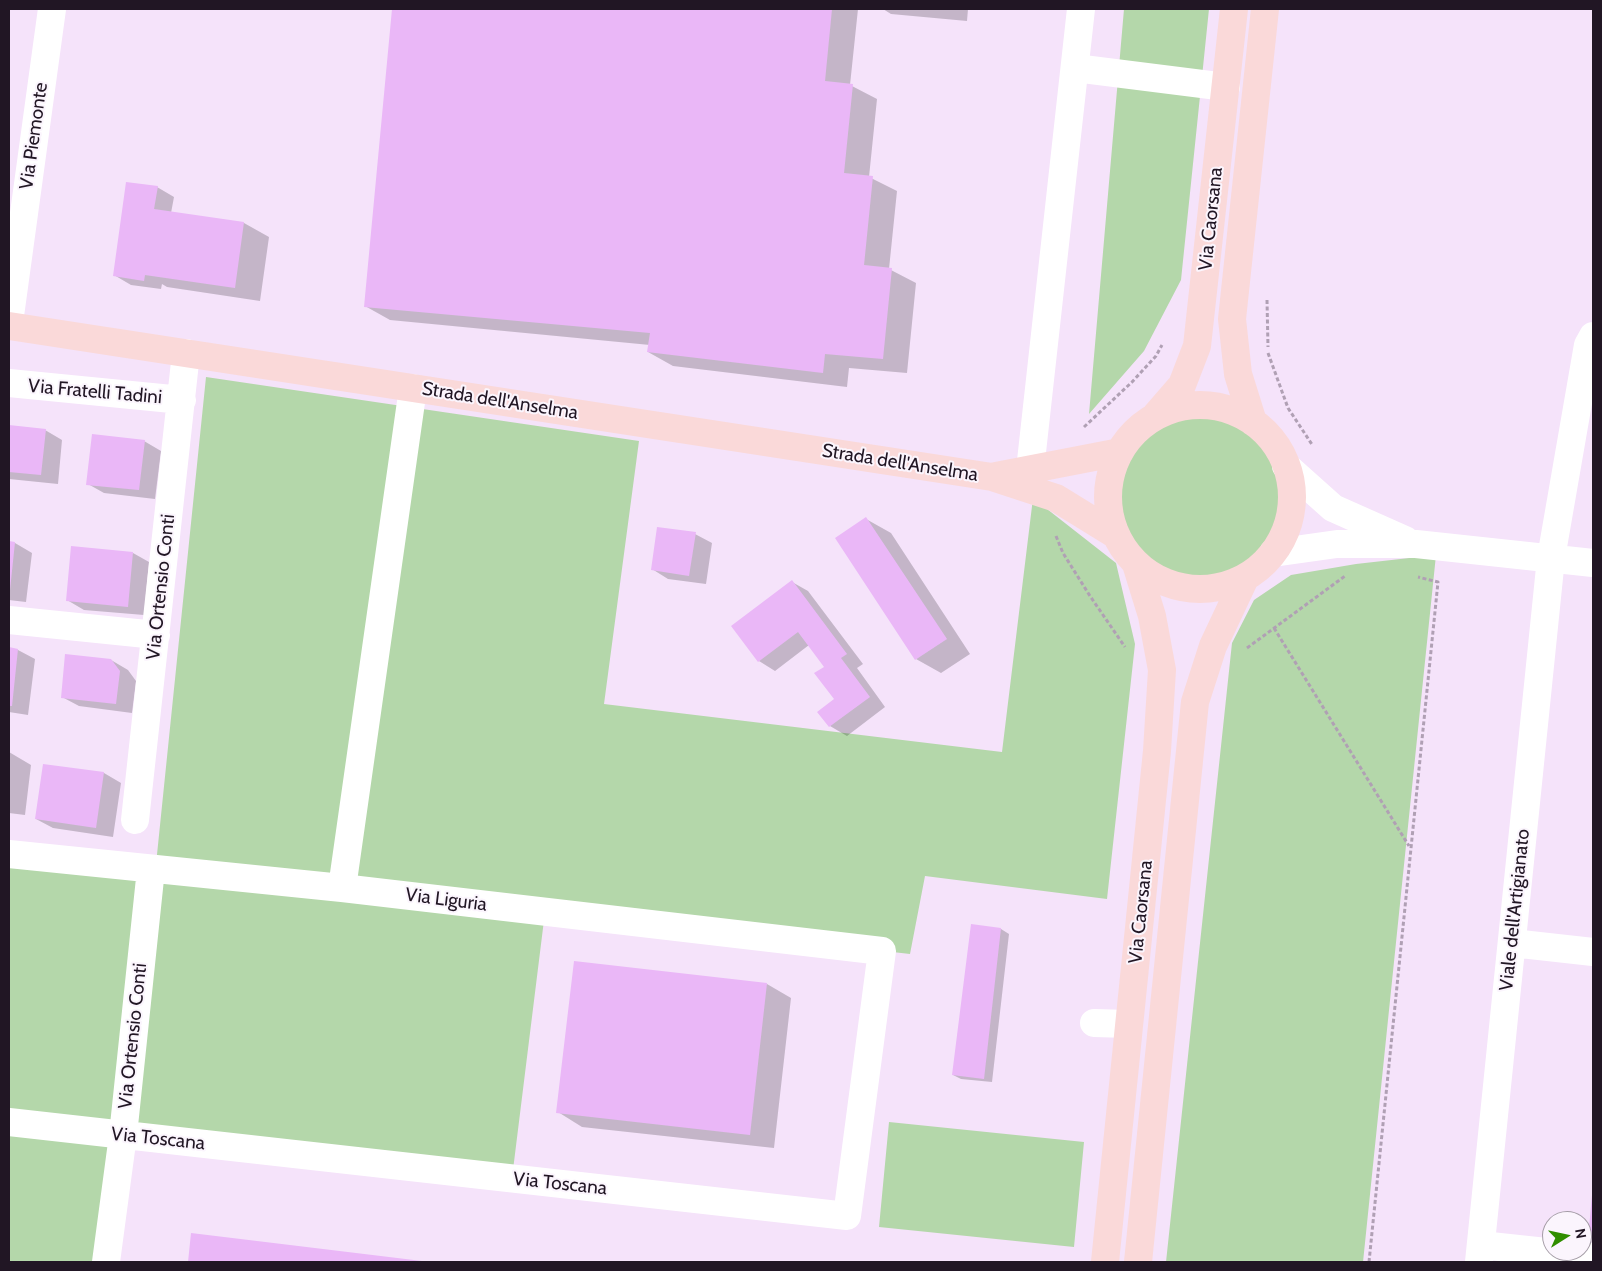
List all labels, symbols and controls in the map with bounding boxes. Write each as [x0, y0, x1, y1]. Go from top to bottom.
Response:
street label: Via Piemonte [15, 81, 53, 191]
street label: Via Caorsana [1194, 166, 1228, 272]
street label: Via Fratelli Tadini [27, 375, 163, 409]
street label: Strada dell'Anselma [420, 377, 580, 425]
street label: Strada dell'Anselma [820, 439, 980, 487]
street label: Via Ortensio Conti [142, 513, 180, 661]
street label: Viale dell'Artigianato [1495, 828, 1535, 992]
street label: Via Caorsana [1124, 859, 1158, 965]
street label: Via Liguria [404, 884, 488, 916]
street label: Via Ortensio Conti [114, 962, 152, 1110]
street label: Via Toscana [110, 1123, 206, 1155]
street label: Via Toscana [512, 1168, 608, 1200]
north arrow [1542, 1211, 1592, 1261]
text: N [1571, 1227, 1591, 1240]

